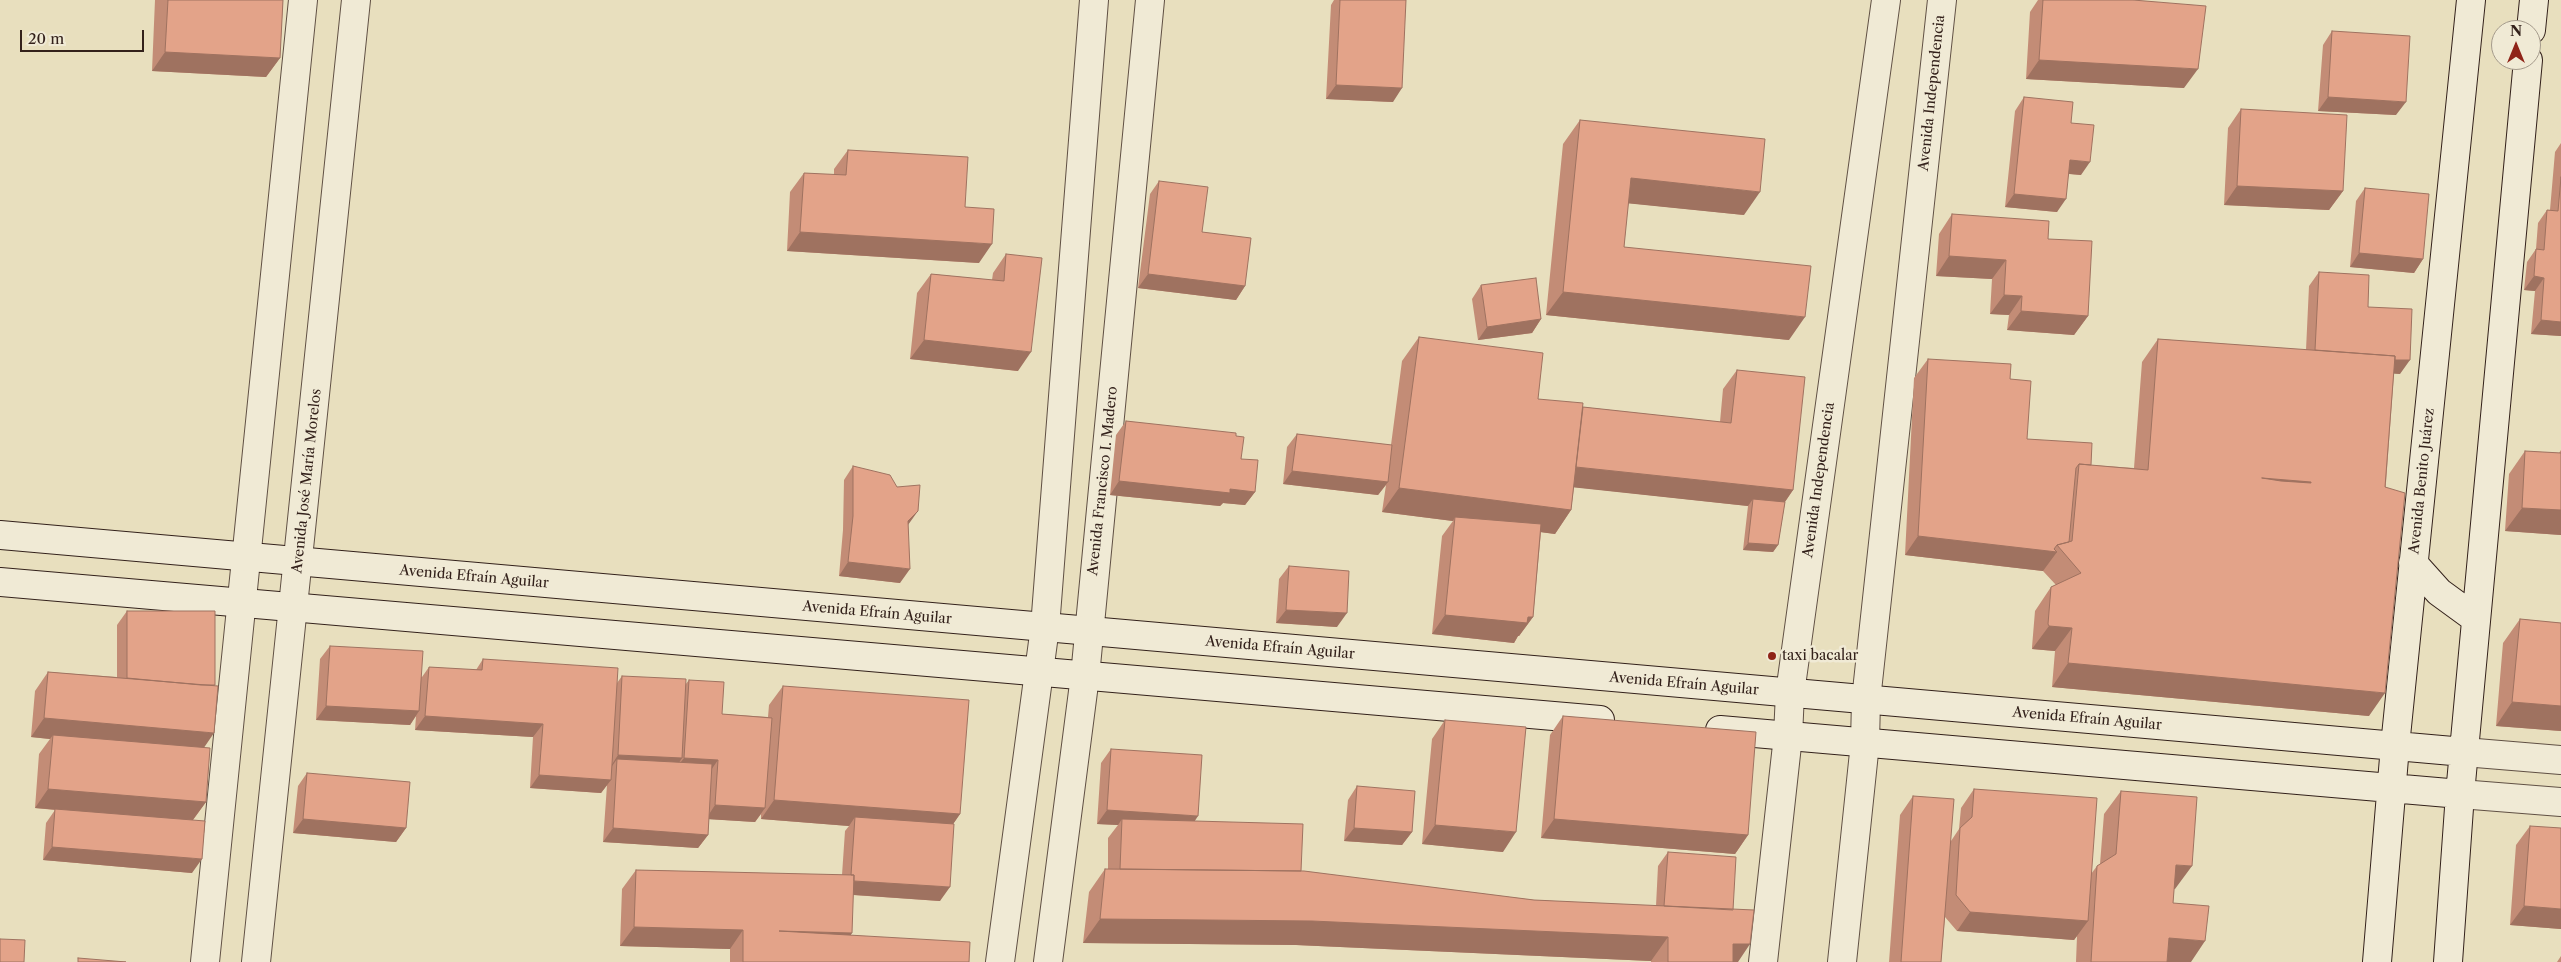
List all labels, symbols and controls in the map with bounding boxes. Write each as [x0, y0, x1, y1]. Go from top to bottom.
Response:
street label: Avenida Independencia [1915, 14, 1949, 172]
scale bar [22, 20, 146, 52]
north arrow [2491, 20, 2541, 70]
text: N [2510, 22, 2522, 40]
text: 20 m [28, 29, 64, 48]
street label: Avenida Francisco I. Madero [1085, 385, 1121, 577]
street label: Avenida José María Morelos [289, 388, 325, 574]
street label: Avenida Independencia [1800, 401, 1838, 559]
street label: Avenida Benito Juárez [2406, 407, 2438, 555]
street label: Avenida Efraín Aguilar [399, 562, 549, 592]
street label: Avenida Efraín Aguilar [802, 598, 952, 628]
street label: Avenida Efraín Aguilar [1205, 633, 1355, 663]
place label: taxi bacalar [1782, 648, 1858, 664]
marker: taxi bacalar [1766, 650, 1778, 662]
street label: Avenida Efraín Aguilar [1609, 669, 1759, 699]
street label: Avenida Efraín Aguilar [2012, 704, 2162, 734]

